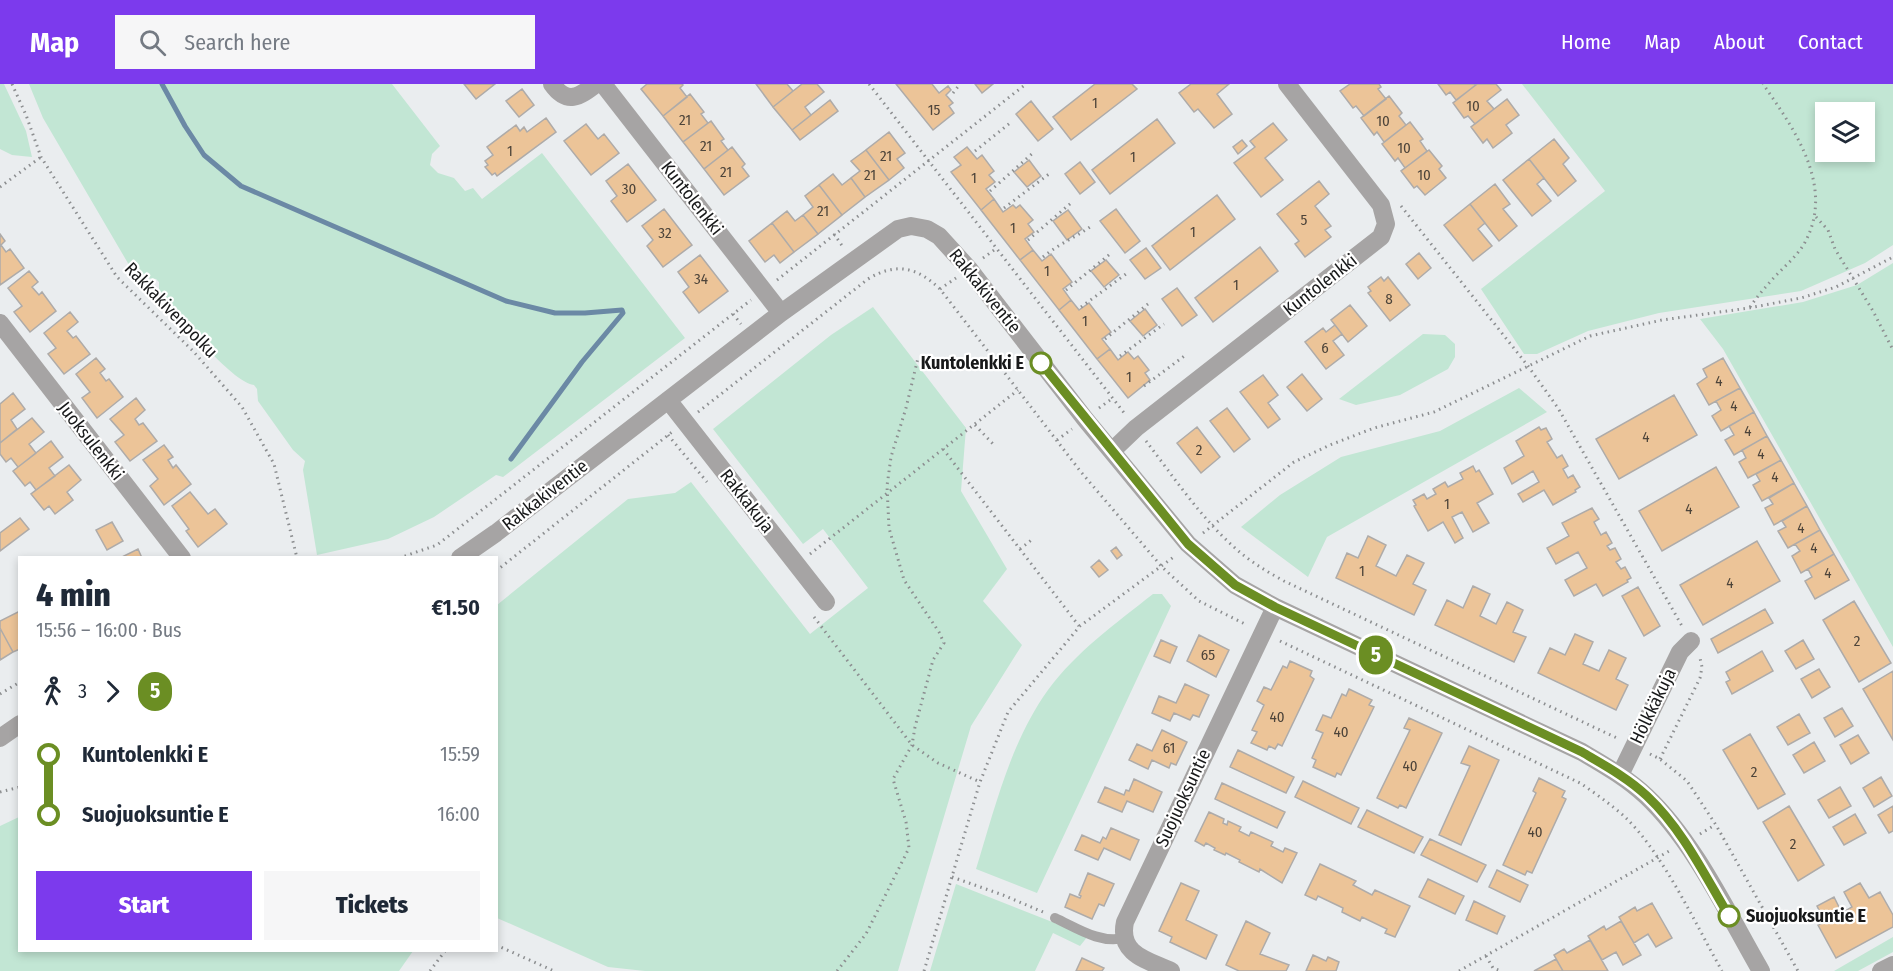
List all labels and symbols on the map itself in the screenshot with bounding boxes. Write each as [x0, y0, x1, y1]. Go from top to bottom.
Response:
house number: 1 [1092, 94, 1098, 112]
house number: 10 [1466, 97, 1480, 115]
house number: 15 [928, 101, 940, 119]
house number: 21 [679, 111, 691, 129]
house number: 10 [1376, 112, 1390, 130]
house number: 21 [700, 137, 712, 155]
house number: 10 [1397, 139, 1411, 157]
house number: 1 [507, 142, 513, 160]
house number: 21 [880, 147, 892, 165]
house number: 1 [1130, 148, 1136, 166]
street label: Kuntolenkki [656, 157, 728, 239]
house number: 21 [720, 163, 732, 181]
house number: 21 [864, 166, 876, 184]
house number: 10 [1417, 166, 1431, 184]
house number: 1 [971, 169, 977, 187]
house number: 30 [622, 180, 636, 198]
house number: 21 [817, 202, 829, 220]
house number: 5 [1301, 211, 1308, 229]
house number: 1 [1010, 219, 1016, 237]
house number: 1 [1190, 223, 1196, 241]
house number: 32 [658, 224, 672, 242]
street label: Rakkakiventie [944, 244, 1026, 338]
street label: Kuntolenkki [1279, 249, 1361, 321]
street label: Rakkakivenpolku [120, 258, 222, 362]
house number: 1 [1044, 262, 1050, 280]
house number: 34 [694, 270, 708, 288]
house number: 1 [1233, 276, 1239, 294]
house number: 8 [1385, 290, 1393, 308]
house number: 1 [1082, 312, 1088, 330]
house number: 6 [1321, 339, 1329, 357]
place label: Kuntolenkki E [921, 352, 1024, 374]
marker: Kuntolenkki E [1030, 352, 1052, 374]
house number: 1 [1126, 368, 1132, 386]
house number: 4 [1715, 372, 1723, 390]
street label: Juoksulenkki [54, 397, 128, 485]
house number: 4 [1730, 397, 1738, 415]
house number: 4 [1744, 422, 1752, 440]
house number: 4 [1642, 428, 1650, 446]
house number: 2 [1196, 441, 1203, 459]
house number: 4 [1757, 445, 1765, 463]
street label: Rakkakiventie [498, 455, 592, 535]
street label: Rakkakuja [715, 465, 779, 537]
house number: 4 [1771, 468, 1779, 486]
house number: 1 [1444, 495, 1450, 513]
house number: 4 [1685, 500, 1693, 518]
house number: 4 [1797, 519, 1805, 537]
house number: 4 [1810, 539, 1818, 557]
house number: 1 [1359, 562, 1365, 580]
house number: 4 [1824, 564, 1832, 582]
house number: 4 [1726, 574, 1734, 592]
house number: 2 [1854, 632, 1861, 650]
line badge: 5 [1356, 636, 1396, 674]
house number: 65 [1201, 646, 1215, 664]
street label: Hölkkäkuja [1625, 664, 1681, 747]
house number: 40 [1269, 708, 1285, 726]
house number: 40 [1333, 723, 1349, 741]
house number: 61 [1163, 739, 1175, 757]
street label: Suojuoksuntie [1151, 745, 1215, 850]
house number: 40 [1402, 757, 1418, 775]
house number: 2 [1751, 763, 1758, 781]
house number: 40 [1527, 823, 1543, 841]
house number: 2 [1790, 835, 1797, 853]
marker: Suojuoksuntie E [1718, 905, 1740, 927]
place label: Suojuoksuntie E [1746, 905, 1867, 927]

